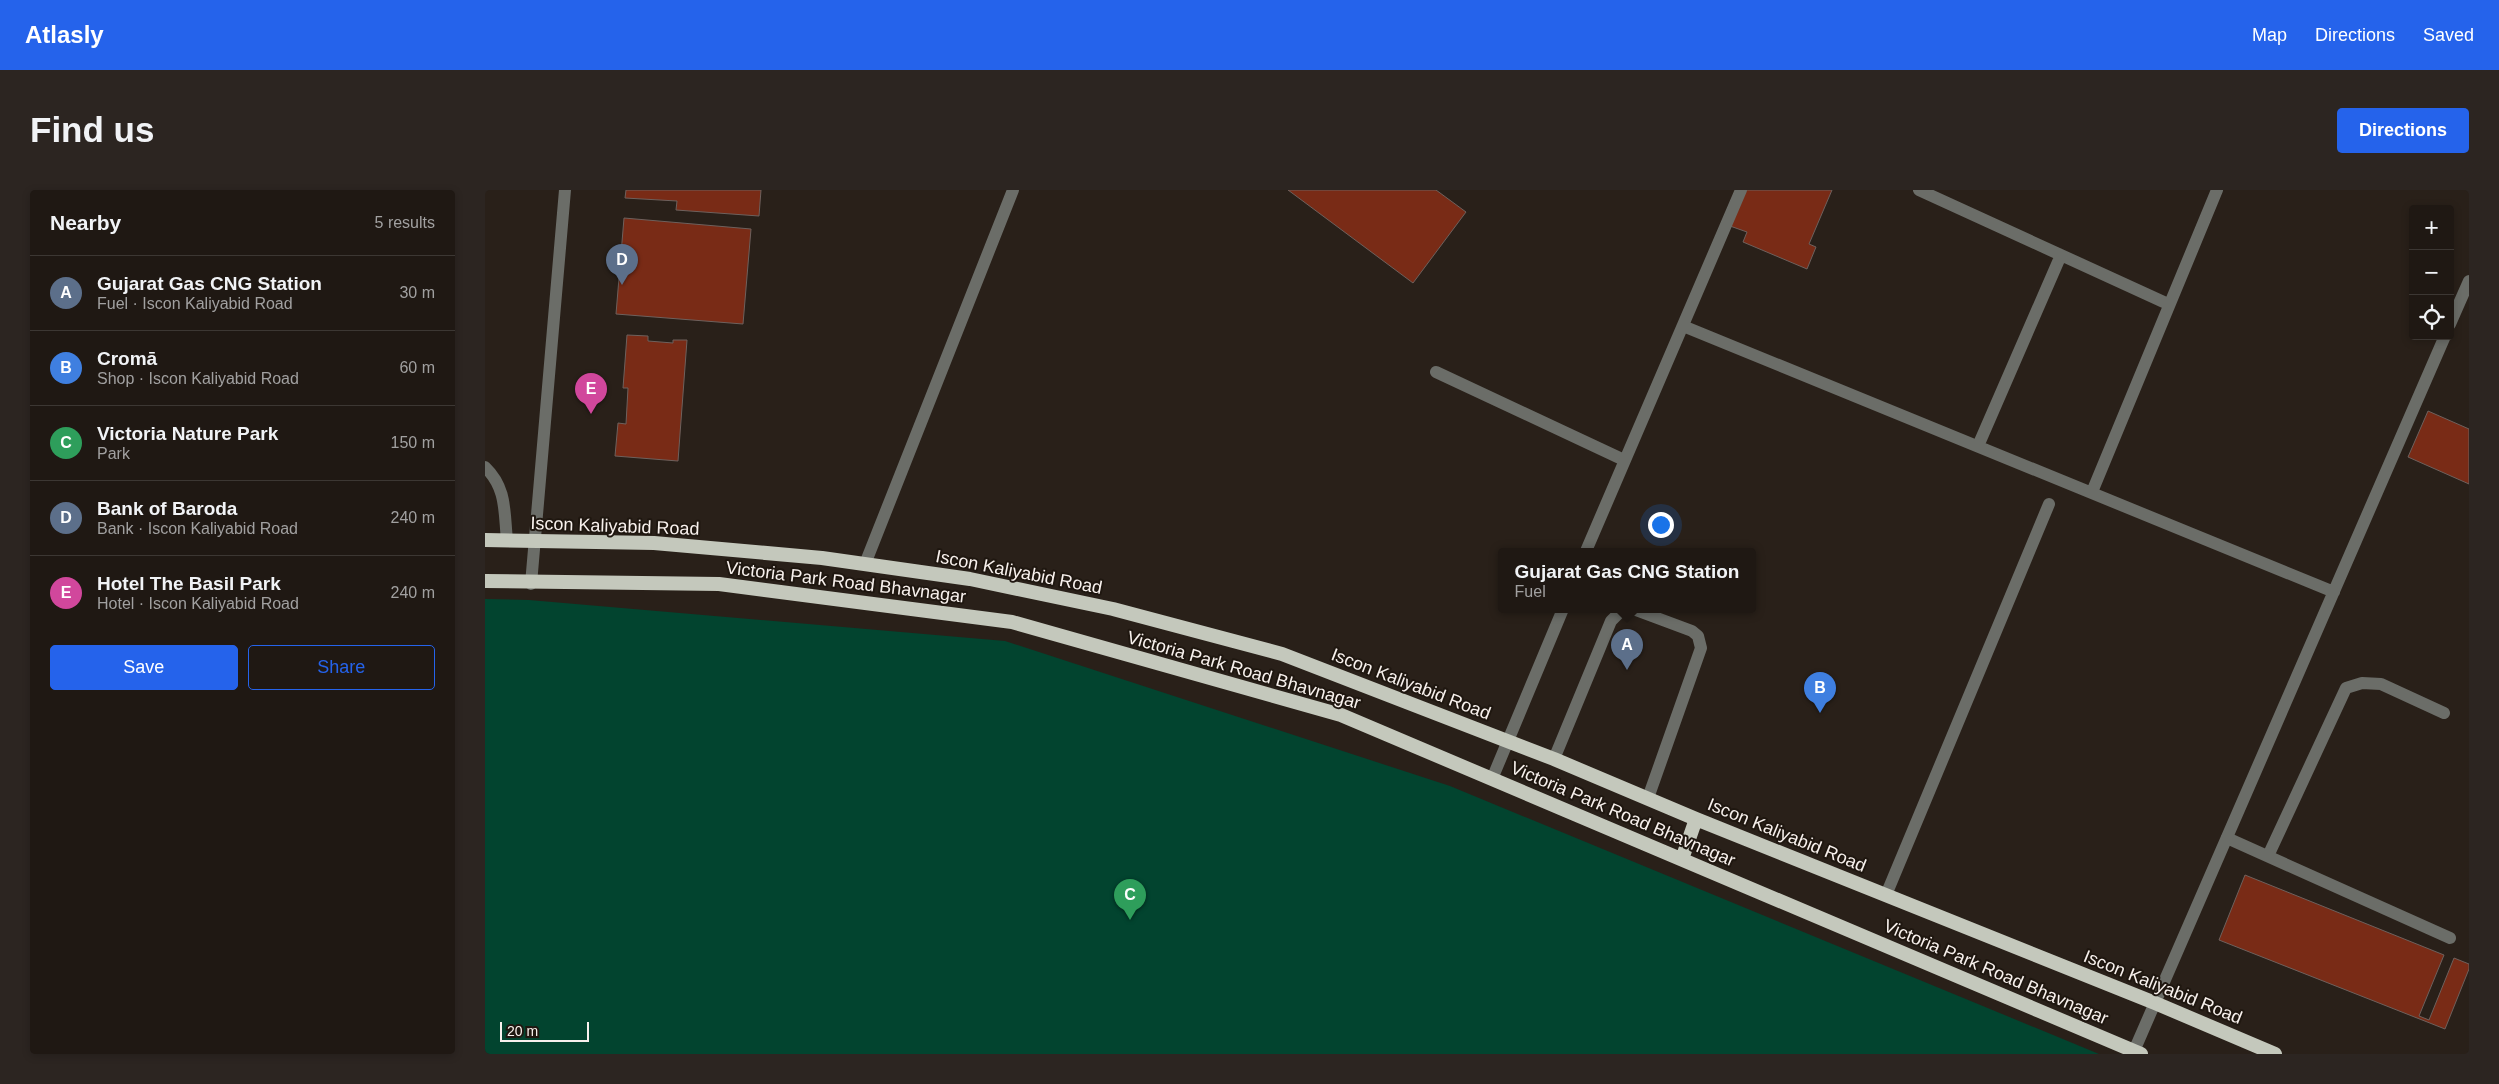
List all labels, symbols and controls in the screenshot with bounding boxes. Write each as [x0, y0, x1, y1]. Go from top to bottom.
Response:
text: Atlasly [25, 21, 104, 48]
text: Map [2252, 25, 2287, 45]
text: Directions [2315, 25, 2395, 45]
text: Saved [2423, 25, 2474, 45]
button: Directions [2337, 108, 2469, 153]
text: Find us [30, 110, 154, 149]
map controls [2409, 205, 2454, 340]
button: + [2409, 205, 2454, 250]
text: Nearby [50, 211, 121, 234]
text: 5 results [375, 214, 435, 231]
pin: D [606, 244, 638, 285]
button: − [2409, 250, 2454, 295]
text: Gujarat Gas CNG Station [97, 273, 322, 294]
text: A [60, 284, 72, 301]
text: 30 m [399, 284, 435, 301]
text: Fuel · Iscon Kaliyabid Road [97, 295, 293, 312]
button: locate [2409, 295, 2454, 340]
text: Cromā [97, 348, 157, 369]
text: B [60, 359, 72, 376]
text: 60 m [399, 359, 435, 376]
text: Shop · Iscon Kaliyabid Road [97, 370, 299, 387]
pin: E [575, 373, 607, 414]
text: Victoria Nature Park [97, 423, 278, 444]
text: C [60, 434, 72, 451]
text: 150 m [391, 434, 435, 451]
text: Park [97, 445, 130, 462]
text: Bank of Baroda [97, 498, 237, 519]
text: D [60, 509, 72, 526]
text: 240 m [391, 509, 435, 526]
your location [1648, 512, 1674, 538]
street label: Iscon Kaliyabid Road [530, 513, 700, 539]
text: Bank · Iscon Kaliyabid Road [97, 520, 298, 537]
street label: Iscon Kaliyabid Road [934, 546, 1104, 598]
popup [1498, 548, 1756, 613]
street label: Victoria Park Road Bhavnagar [725, 557, 967, 607]
text: Gujarat Gas CNG Station [1515, 561, 1739, 582]
text: Hotel The Basil Park [97, 573, 281, 594]
text: Fuel [1515, 583, 1546, 600]
text: E [61, 584, 71, 601]
text: 240 m [391, 584, 435, 601]
text: Hotel · Iscon Kaliyabid Road [97, 595, 299, 612]
street label: Victoria Park Road Bhavnagar [1125, 627, 1363, 713]
pin: A [1611, 629, 1643, 670]
street label: Iscon Kaliyabid Road [1328, 644, 1494, 724]
button: Save [50, 645, 238, 690]
button: Share [248, 645, 435, 690]
pin: B [1804, 672, 1836, 713]
street label: Victoria Park Road Bhavnagar [1508, 758, 1738, 870]
street label: Iscon Kaliyabid Road [1705, 794, 1869, 876]
pin: C [1114, 879, 1146, 920]
street label: Victoria Park Road Bhavnagar [1881, 916, 2111, 1028]
street label: Iscon Kaliyabid Road [2081, 946, 2245, 1028]
scale bar [500, 1019, 589, 1042]
text: 20 m [507, 1023, 538, 1039]

